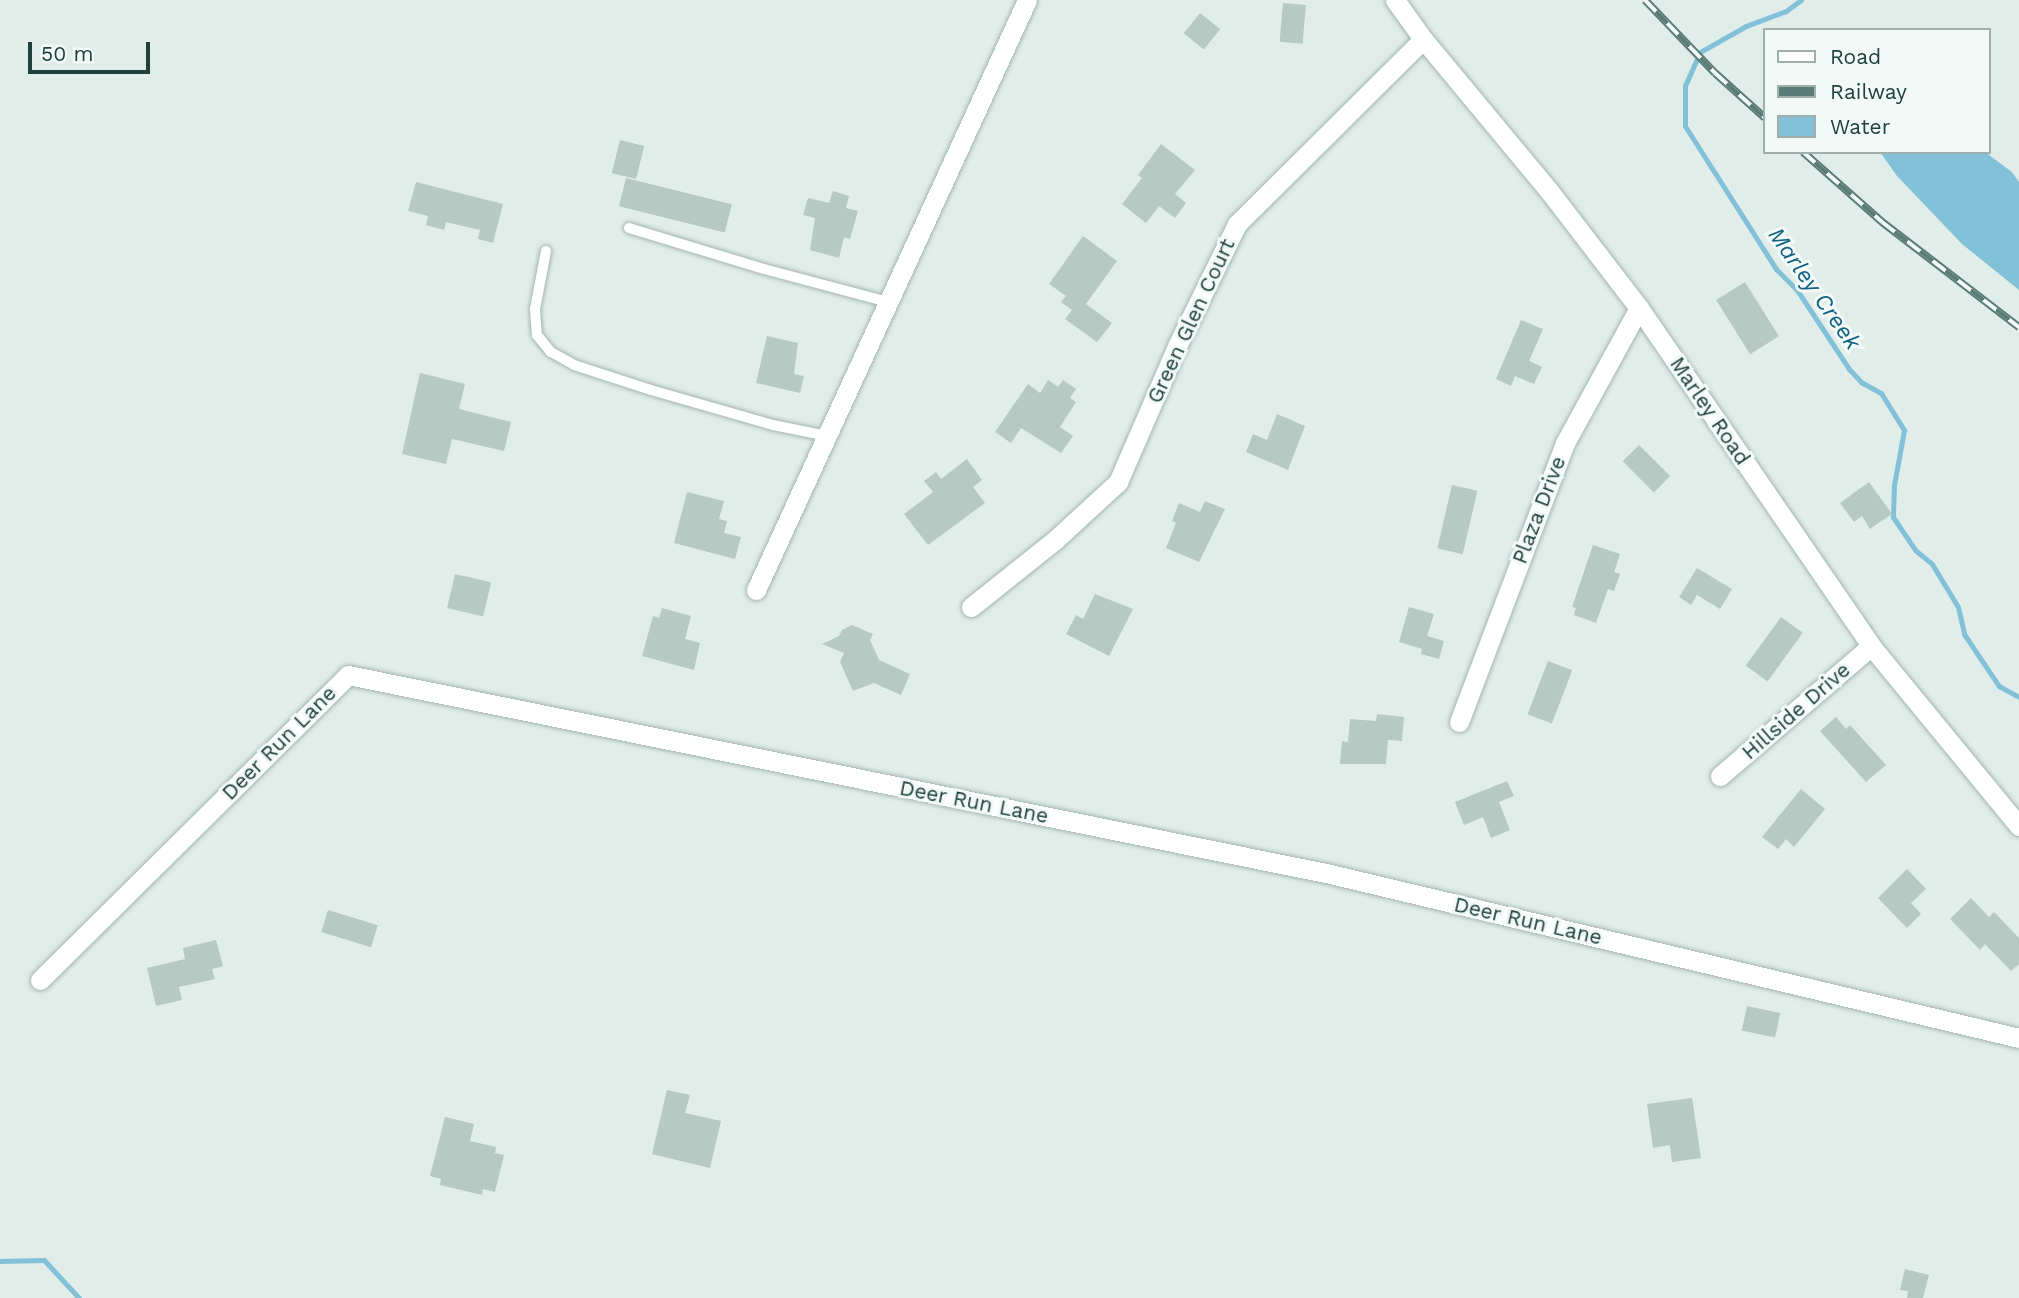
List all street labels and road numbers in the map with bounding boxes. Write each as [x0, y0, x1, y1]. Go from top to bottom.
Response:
street label: Green Glen Court [1142, 235, 1240, 407]
street label: Marley Road [1664, 352, 1756, 470]
street label: Plaza Drive [1507, 452, 1571, 568]
street label: Hillside Drive [1737, 657, 1855, 765]
street label: Deer Run Lane [217, 681, 341, 805]
street label: Deer Run Lane [897, 775, 1051, 829]
street label: Deer Run Lane [1451, 892, 1605, 950]

